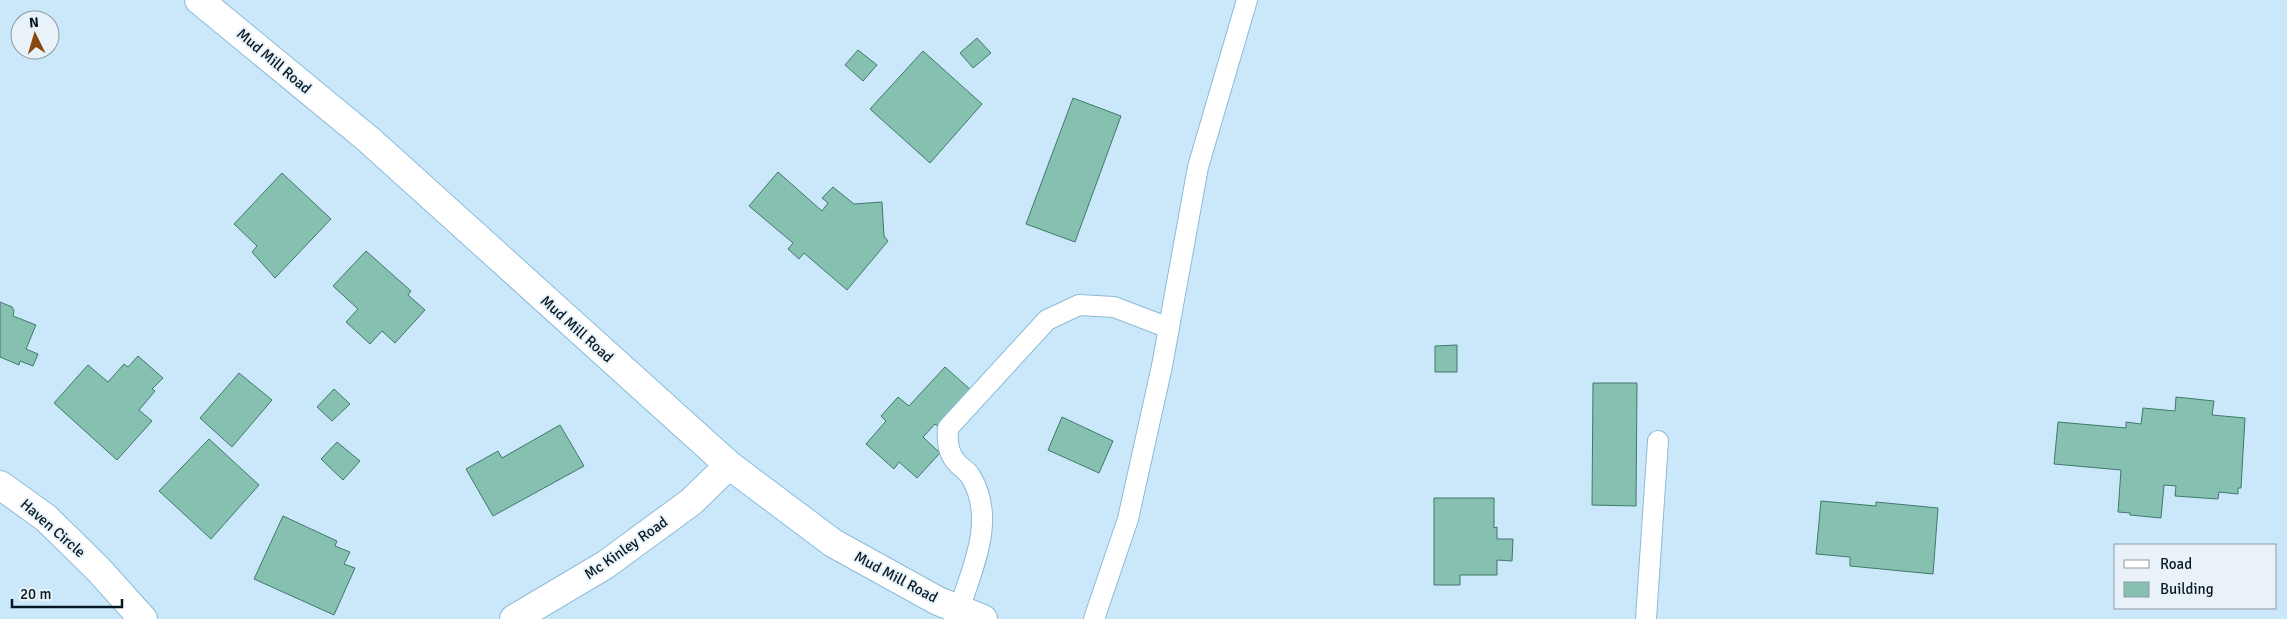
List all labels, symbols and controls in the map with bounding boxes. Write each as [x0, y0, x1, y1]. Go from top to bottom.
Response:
north arrow [10, 10, 60, 60]
text: N [28, 14, 40, 31]
street label: Mud Mill Road [233, 25, 315, 97]
street label: Mud Mill Road [537, 292, 617, 366]
street label: Haven Circle [17, 495, 89, 561]
street label: Mc Kinley Road [581, 513, 671, 583]
legend [2114, 544, 2277, 609]
street label: Mud Mill Road [851, 548, 941, 607]
text: Road [2160, 555, 2192, 573]
scale bar [12, 576, 122, 608]
text: Building [2160, 580, 2214, 598]
text: 20 m [20, 585, 51, 603]

